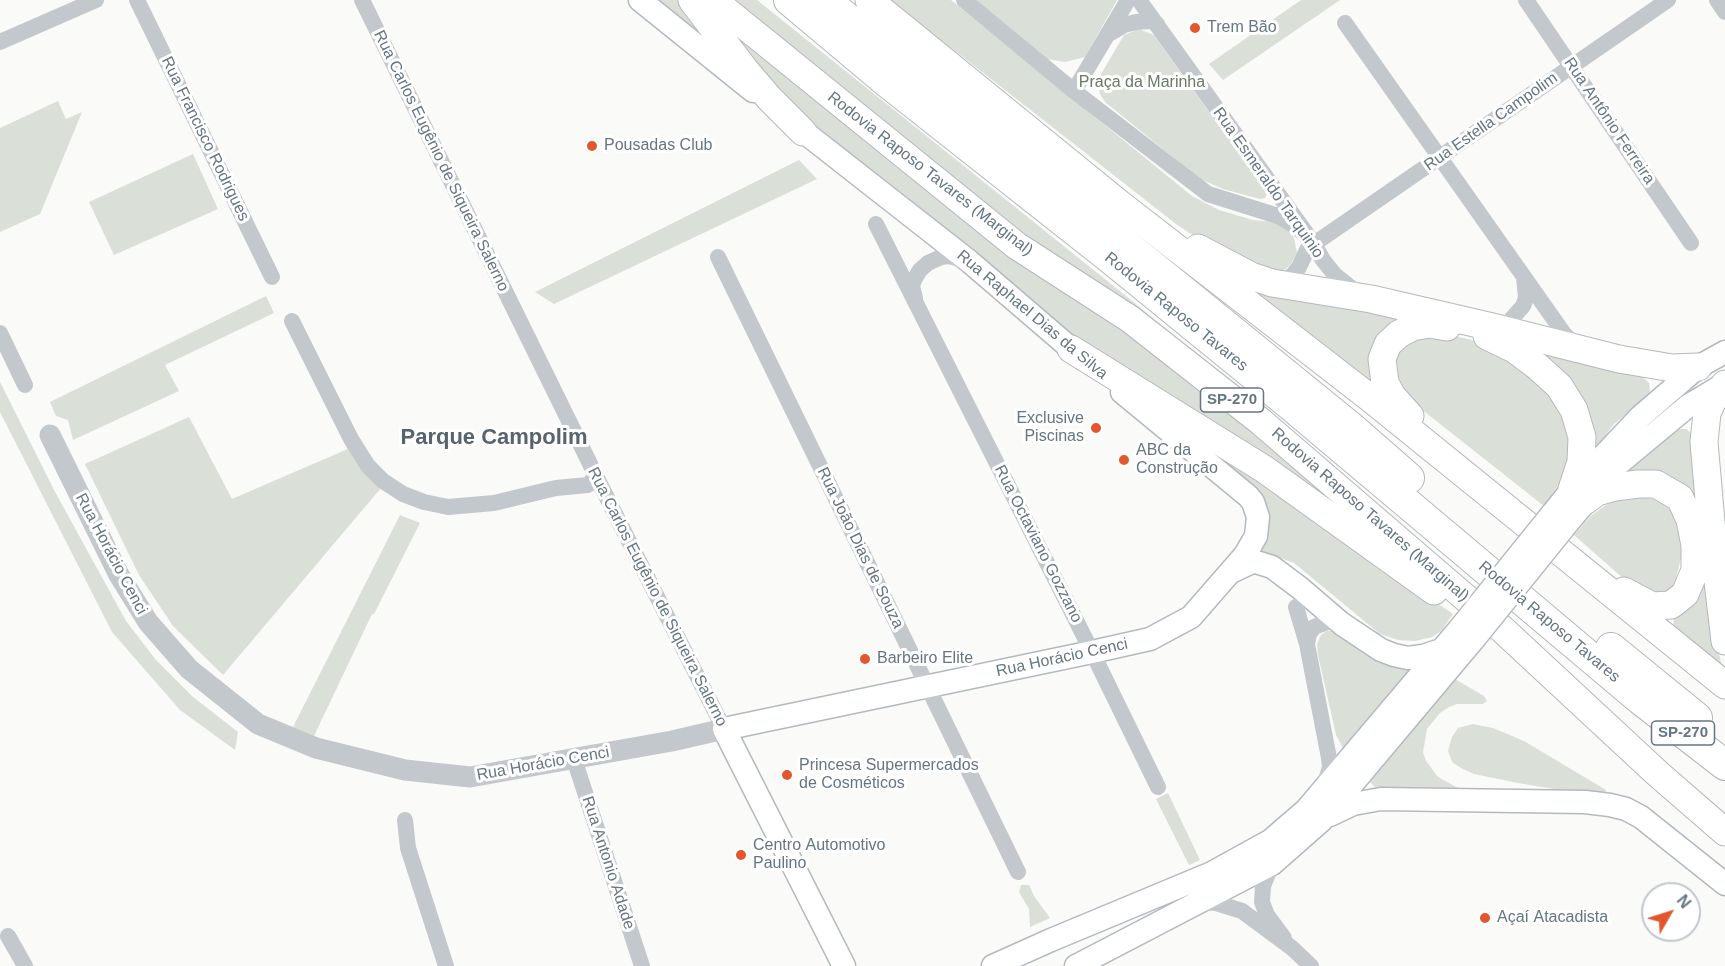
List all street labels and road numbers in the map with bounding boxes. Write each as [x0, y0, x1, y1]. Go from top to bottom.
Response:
street label: Rua Carlos Eugênio de Siqueira Salerno [369, 27, 513, 295]
street label: Rua Francisco Rodrigues [157, 54, 253, 224]
street label: Rua Antônio Ferreira [1560, 54, 1658, 188]
street label: Rua Estella Campolim [1421, 69, 1561, 175]
street label: Rodovia Raposo Tavares (Marginal) [824, 88, 1036, 260]
street label: Rua Esmeraldo Tarquinio [1209, 104, 1327, 262]
street label: Rua Raphael Dias da Silva [953, 246, 1111, 384]
street label: Rodovia Raposo Tavares [1100, 248, 1252, 376]
road number: SP-270 [1200, 388, 1264, 412]
street label: Rodovia Raposo Tavares (Marginal) [1267, 424, 1473, 606]
street label: Rua Octaviano Gozzano [990, 462, 1086, 626]
street label: Rua Carlos Eugênio de Siqueira Salerno [583, 464, 731, 730]
street label: Rua João Dias de Souza [813, 464, 907, 632]
street label: Rua Horácio Cenci [71, 490, 151, 618]
street label: Rodovia Raposo Tavares [1474, 557, 1624, 687]
street label: Rua Horácio Cenci [994, 635, 1130, 681]
road number: SP-270 [1652, 721, 1714, 745]
street label: Rua Horácio Cenci [475, 743, 611, 785]
street label: Rua Antonio Adade [577, 794, 639, 932]

